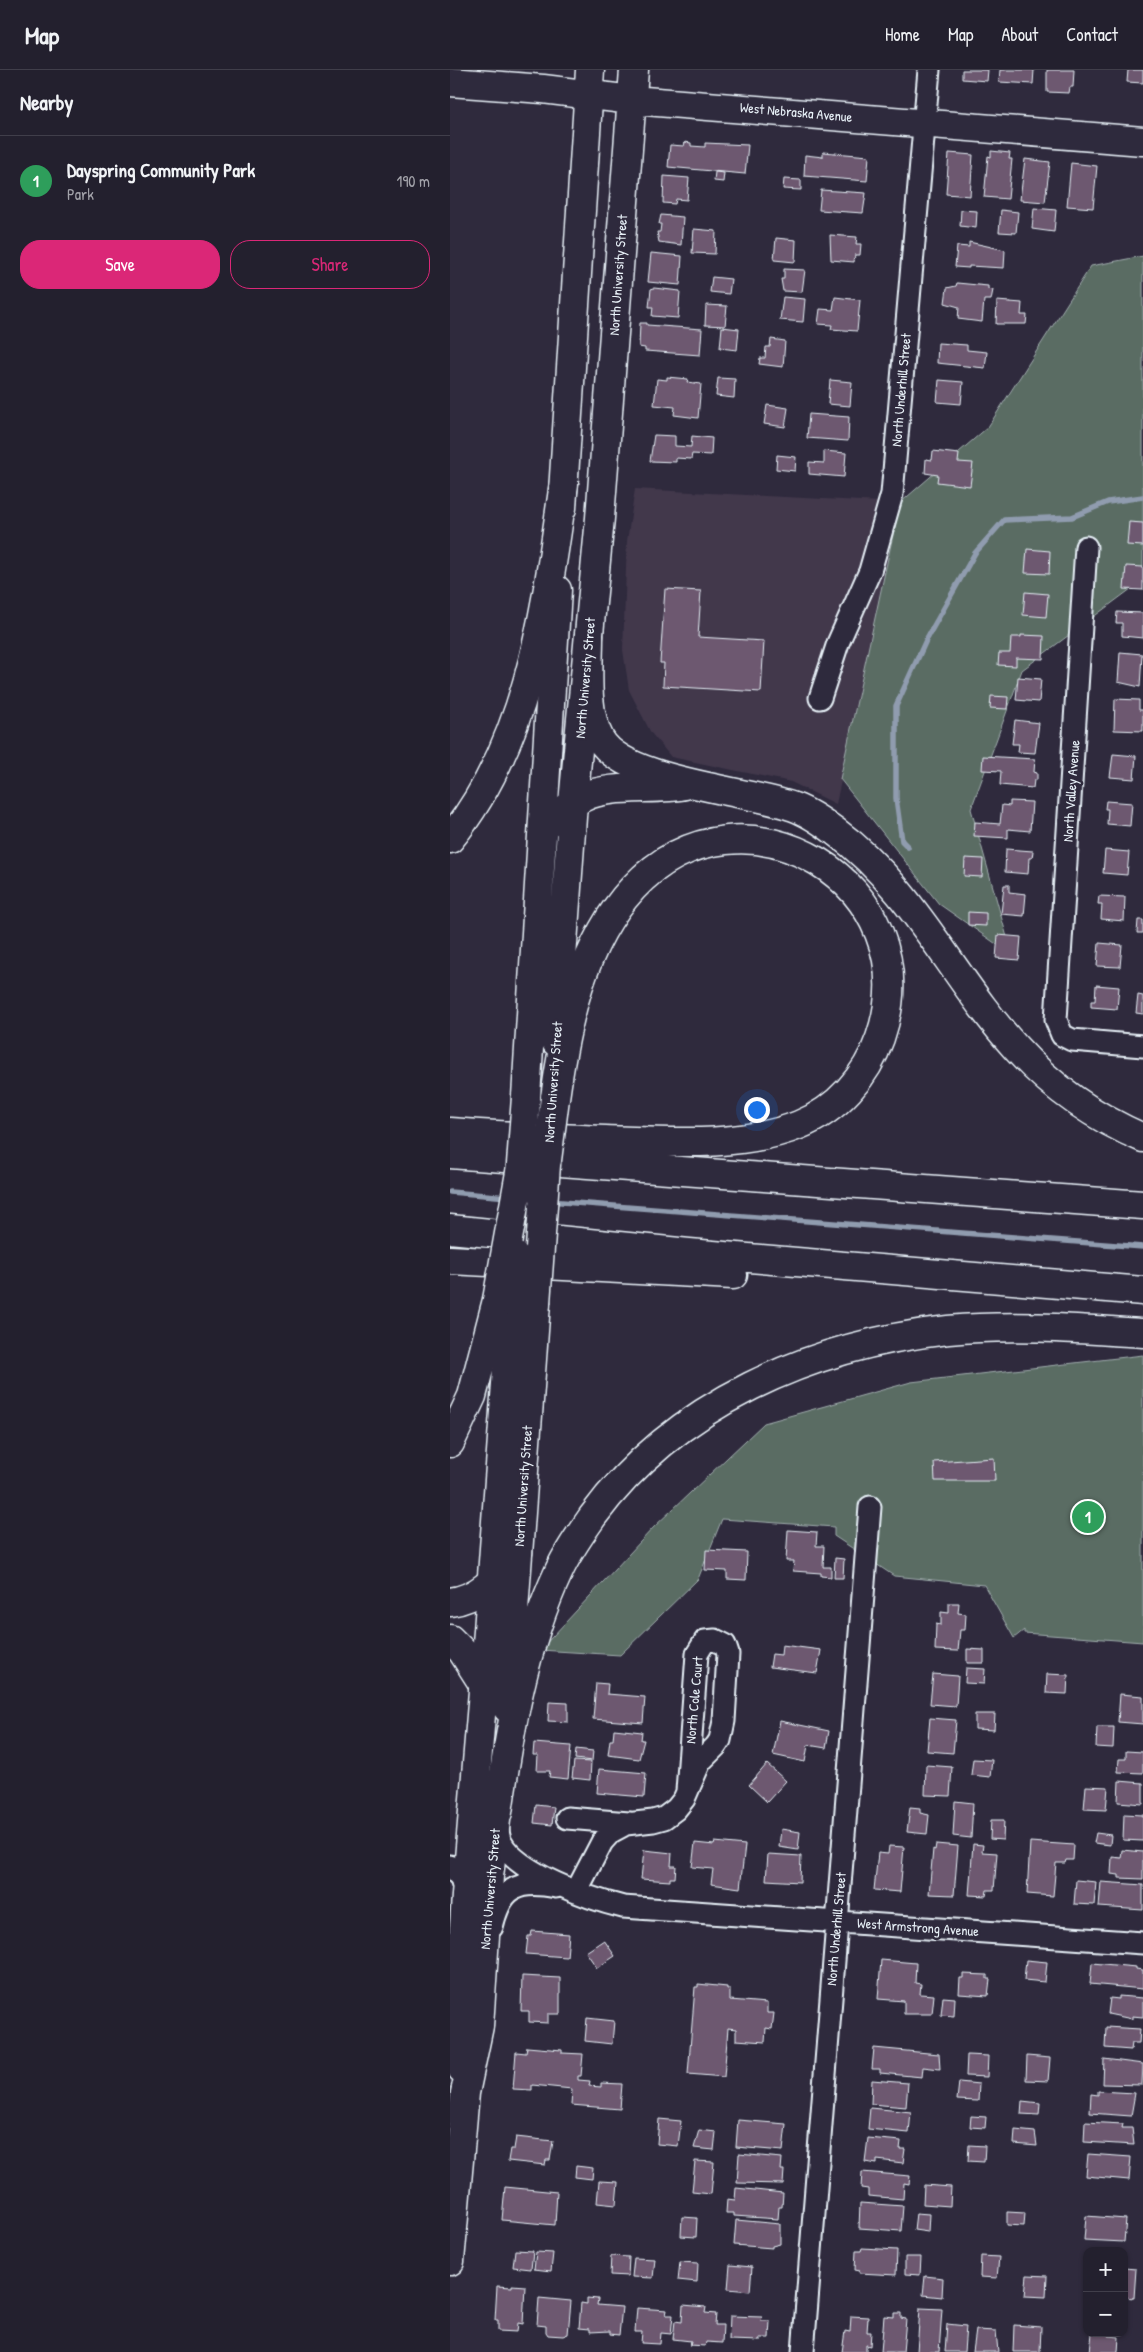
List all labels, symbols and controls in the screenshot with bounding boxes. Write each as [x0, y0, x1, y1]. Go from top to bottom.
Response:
text: Map [25, 19, 59, 51]
text: Home [885, 22, 920, 47]
text: Map [948, 22, 973, 47]
text: About [1001, 22, 1038, 47]
text: Contact [1066, 22, 1118, 47]
text: Nearby [20, 88, 73, 117]
street label: West Nebraska Avenue [739, 97, 853, 126]
text: Dayspring Community Park [67, 157, 255, 183]
text: 1 [33, 170, 39, 192]
text: 190 m [397, 170, 430, 192]
text: Park [67, 183, 94, 205]
street label: North University Street [604, 214, 632, 336]
button: Save [20, 240, 220, 289]
button: Share [230, 240, 430, 289]
street label: North Underhill Street [886, 332, 915, 447]
street label: North University Street [570, 617, 600, 739]
street label: North Valley Avenue [1057, 739, 1085, 843]
street label: North University Street [539, 1021, 567, 1143]
your location [744, 1097, 770, 1123]
street label: North University Street [509, 1425, 537, 1547]
pin: 1 [1072, 1498, 1104, 1536]
street label: North Cole Court [680, 1655, 707, 1744]
street label: North University Street [475, 1828, 505, 1950]
street label: North Underhill Street [821, 1871, 850, 1986]
street label: West Armstrong Avenue [857, 1913, 980, 1941]
map controls [1083, 2247, 1128, 2337]
button: + [1083, 2247, 1128, 2292]
button: − [1083, 2292, 1128, 2337]

